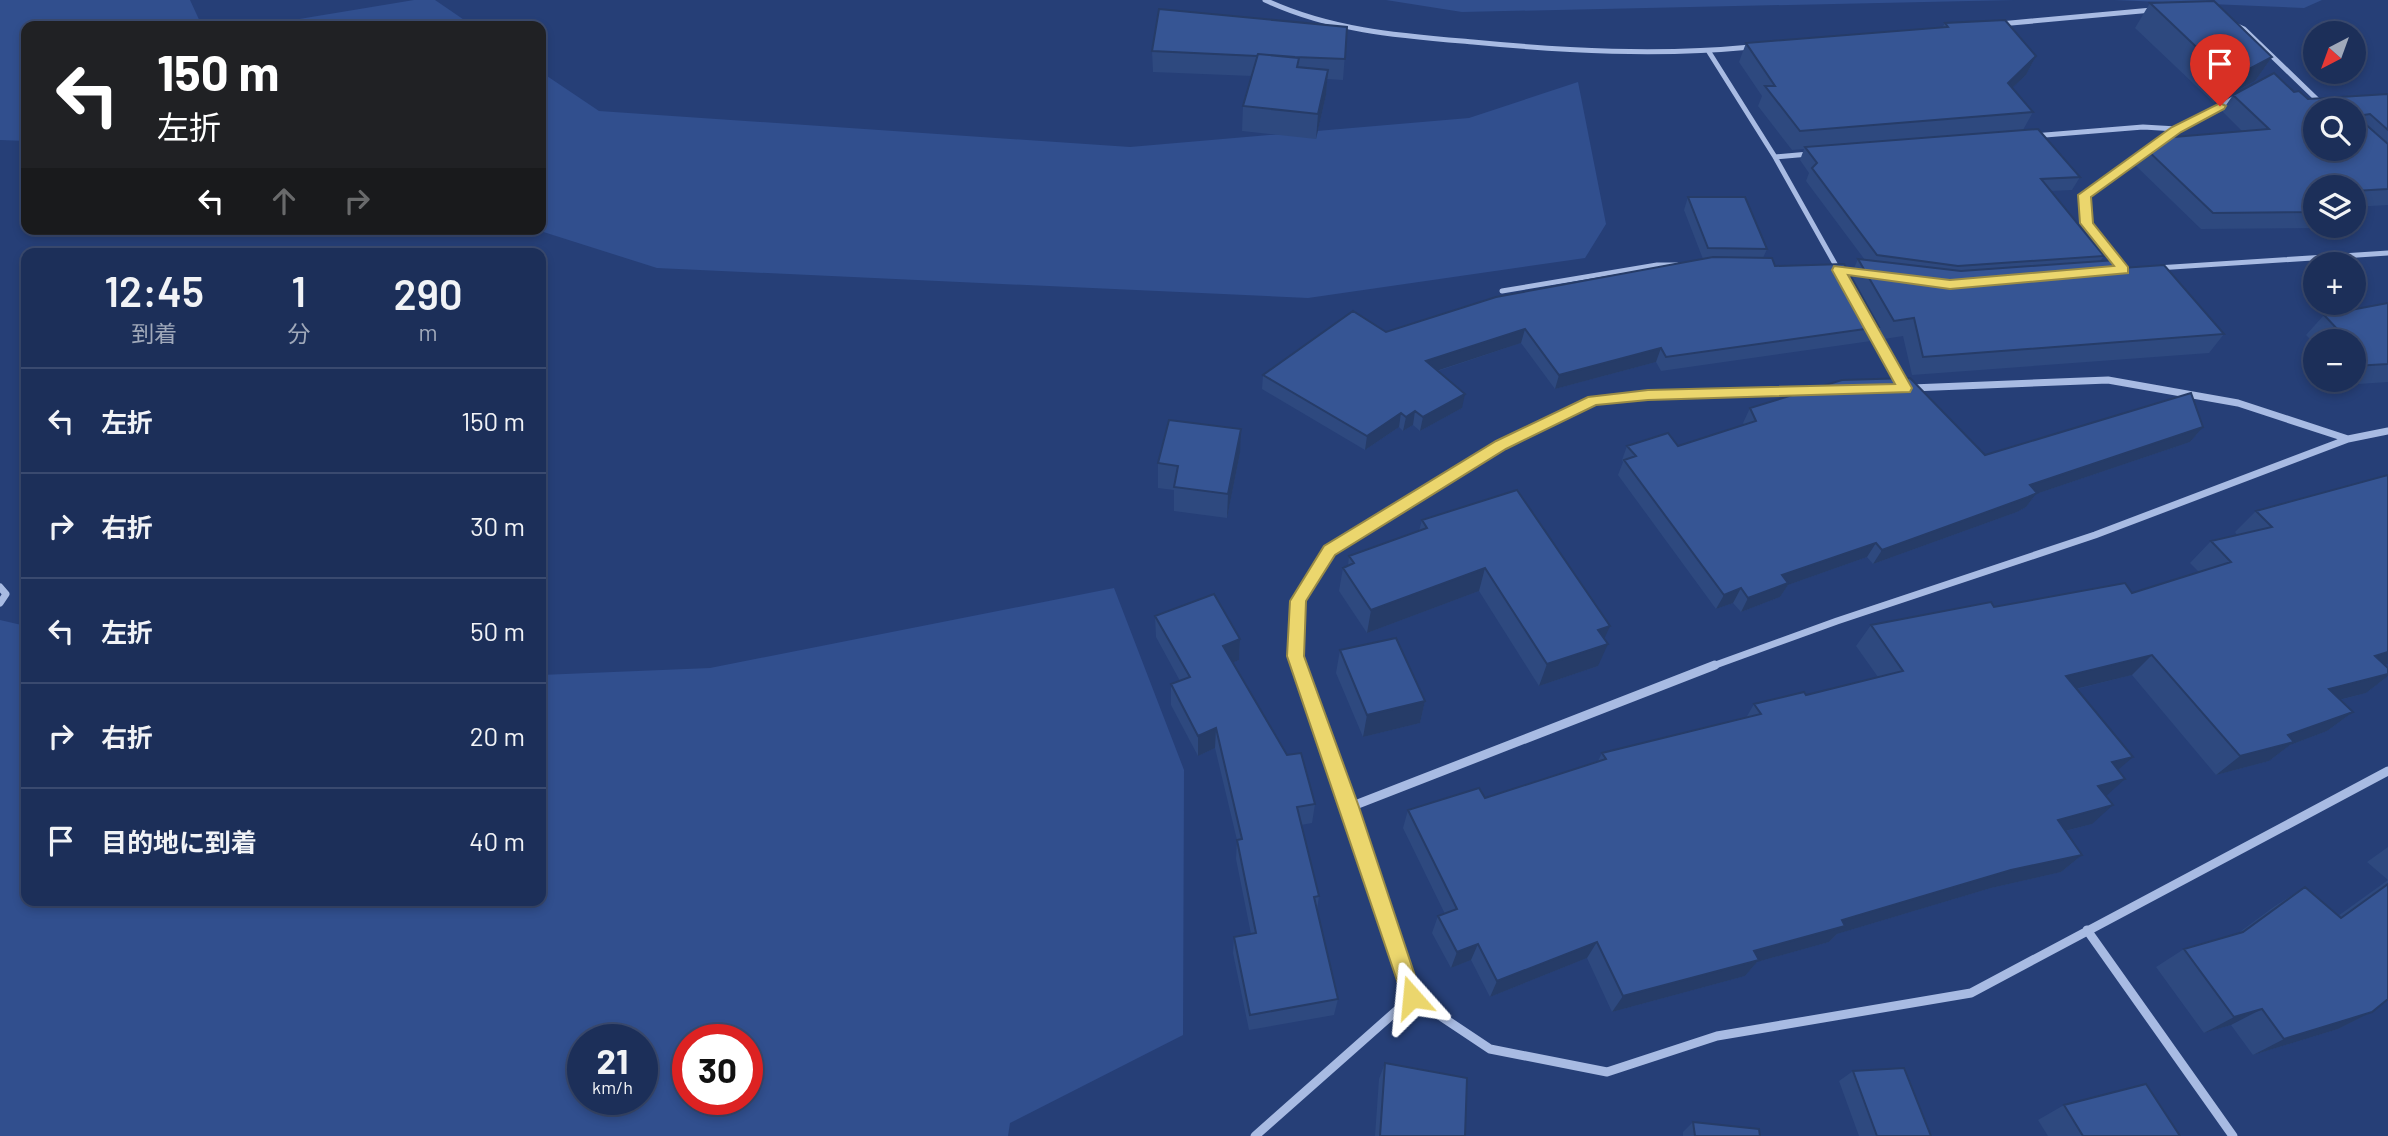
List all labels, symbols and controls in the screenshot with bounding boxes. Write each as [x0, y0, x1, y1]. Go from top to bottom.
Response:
north arrow [2303, 21, 2366, 84]
map controls [2303, 21, 2366, 392]
pin [2190, 34, 2250, 106]
text: 150 m [157, 42, 279, 101]
icon: arrive [2201, 45, 2239, 83]
icon: left [42, 49, 133, 140]
button: search [2303, 98, 2366, 161]
text: 左折 [157, 107, 221, 145]
button: layers [2303, 175, 2366, 238]
icon: left [192, 182, 230, 220]
icon: ahead [265, 182, 303, 220]
icon: right [338, 182, 376, 220]
button: + [2303, 252, 2366, 315]
text: 12:45 [104, 265, 204, 315]
text: 1 [291, 265, 306, 315]
text: 290 [394, 268, 463, 318]
text: m [419, 318, 438, 346]
text: 到着 [131, 319, 177, 347]
text: 分 [287, 319, 310, 347]
button: − [2303, 329, 2366, 392]
icon: left [42, 402, 80, 440]
text: 150 m [461, 405, 525, 436]
text: 左折 [101, 406, 153, 437]
icon: right [42, 507, 80, 545]
text: 30 m [470, 510, 525, 541]
text: 右折 [101, 511, 153, 542]
icon: left [42, 612, 80, 650]
text: 50 m [470, 615, 525, 646]
text: 左折 [101, 616, 153, 647]
icon: right [42, 717, 80, 755]
text: 20 m [470, 720, 525, 751]
text: 右折 [101, 721, 153, 752]
icon: arrive [42, 822, 80, 860]
text: 40 m [469, 825, 525, 856]
text: 目的地に到着 [101, 826, 257, 857]
position arrow [1375, 960, 1449, 1034]
speed limit sign: 30 [672, 1024, 763, 1115]
text: 21 [597, 1039, 628, 1081]
text: km/h [592, 1076, 633, 1098]

